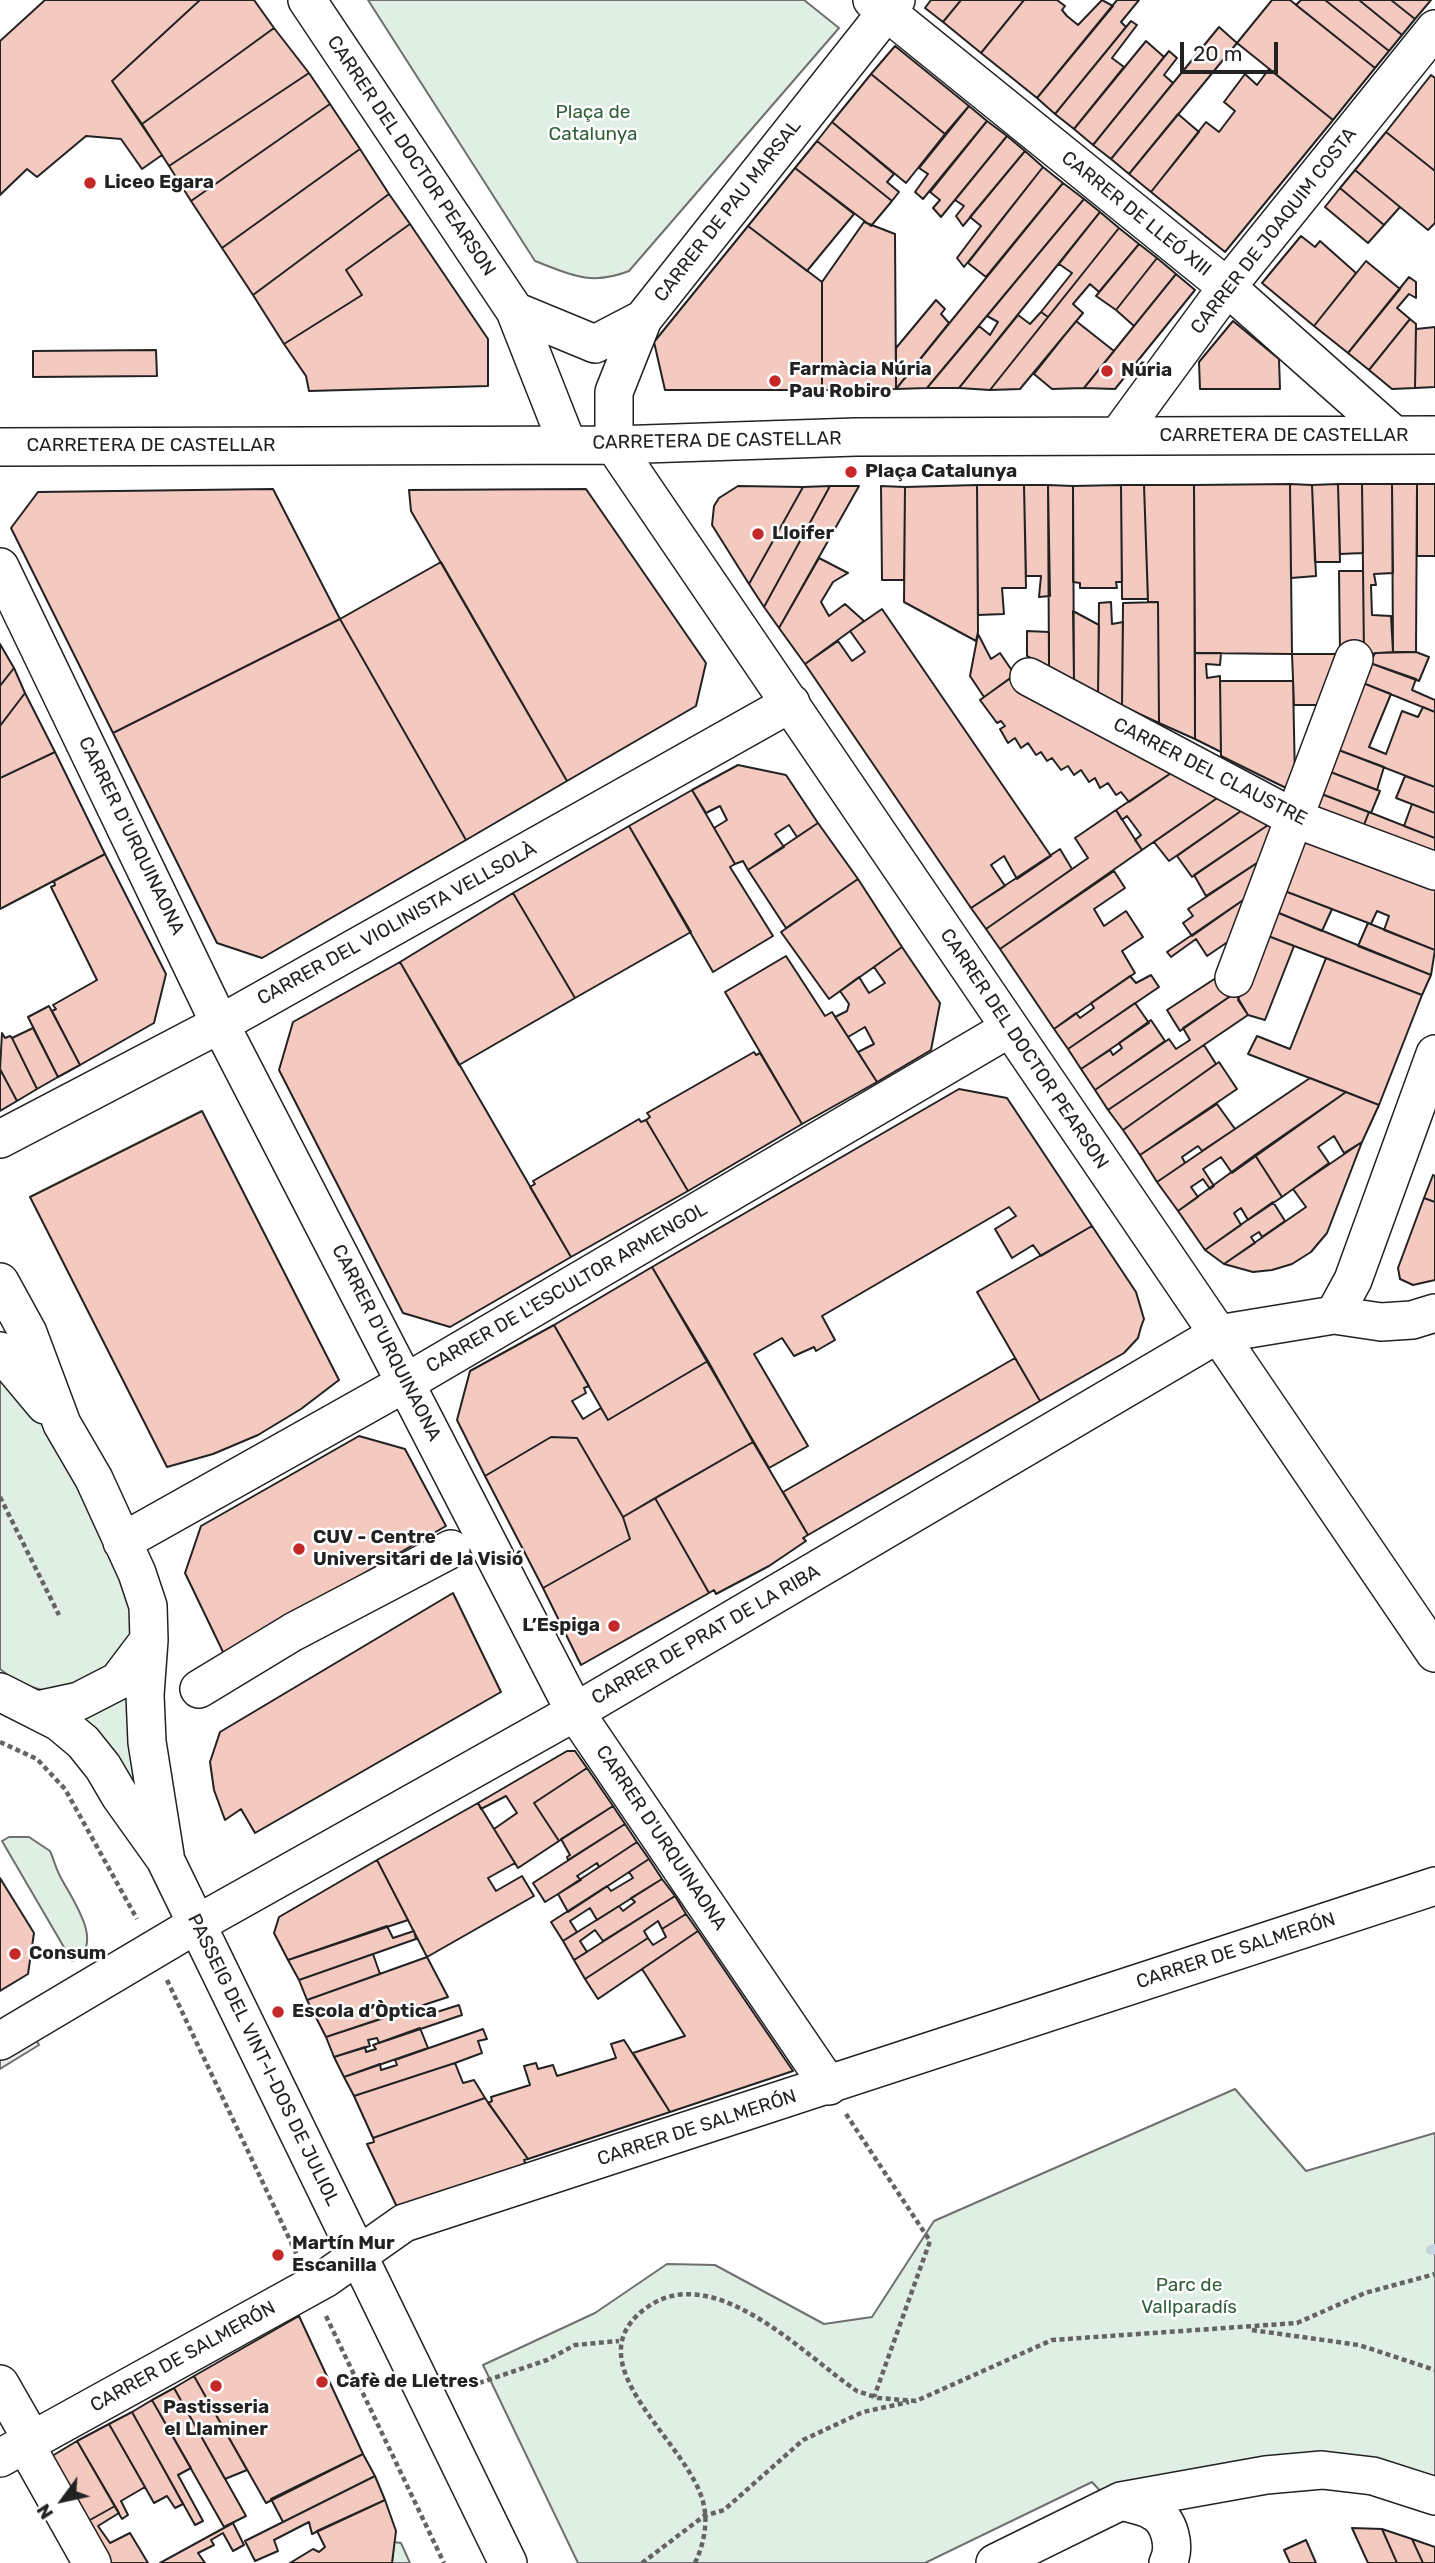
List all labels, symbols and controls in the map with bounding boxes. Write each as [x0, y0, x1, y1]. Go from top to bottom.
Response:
scale bar [1183, 28, 1281, 72]
street label: CARRER DEL DOCTOR PEARSON [322, 32, 500, 280]
text: 20 m [1193, 41, 1242, 66]
park label: Plaça de Catalunya [549, 102, 637, 146]
street label: CARRER DE PAU MARSAL [650, 115, 806, 307]
street label: CARRER DE JOAQUIM COSTA [1186, 123, 1362, 339]
street label: CARRER DE LLEÓ XIII [1057, 147, 1215, 281]
place label: Liceo Egara [104, 172, 214, 194]
marker: Liceo Egara [82, 175, 98, 191]
place label: Farmàcia Núria Pau Robiro [789, 359, 932, 403]
place label: Núria [1121, 360, 1172, 382]
marker: Núria [1099, 363, 1115, 379]
marker: Farmàcia Núria Pau Robiro [767, 373, 783, 389]
street label: CARRETERA DE CASTELLAR [1159, 425, 1409, 447]
street label: CARRETERA DE CASTELLAR [592, 427, 842, 455]
street label: CARRETERA DE CASTELLAR [26, 435, 276, 457]
place label: Plaça Catalunya [865, 461, 1017, 483]
marker: Plaça Catalunya [843, 464, 859, 480]
place label: Lloifer [772, 523, 834, 545]
marker: Lloifer [750, 526, 766, 542]
street label: CARRER DEL CLAUSTRE [1109, 713, 1311, 831]
street label: CARRER D'URQUINAONA [73, 733, 189, 939]
street label: CARRER DEL VIOLINISTA VELLSOLÀ [253, 838, 541, 1010]
street label: CARRER DEL DOCTOR PEARSON [935, 925, 1113, 1173]
street label: CARRER DE L'ESCULTOR ARMENGOL [422, 1198, 712, 1378]
street label: CARRER D'URQUINAONA [326, 1241, 446, 1445]
place label: CUV - Centre Universitari de la Visió [313, 1527, 523, 1571]
marker: CUV - Centre Universitari de la Visió [291, 1541, 307, 1557]
street label: CARRER DE PRAT DE LA RIBA [588, 1560, 824, 1710]
place label: L’Espiga [522, 1615, 600, 1637]
marker: L’Espiga [606, 1618, 622, 1634]
street label: CARRER D'URQUINAONA [591, 1741, 731, 1935]
street label: CARRER DE SALMERÓN [1133, 1908, 1339, 1994]
street label: PASSEIG DEL VINT-I-DOS DE JULIOL [182, 1910, 344, 2210]
place label: Consum [29, 1943, 106, 1965]
marker: Consum [7, 1946, 23, 1962]
place label: Escola d’Òptica [292, 2001, 437, 2023]
marker: Escola d’Òptica [270, 2004, 286, 2020]
street label: CARRER DE SALMERÓN [594, 2085, 800, 2171]
place label: Martín Mur Escanilla [292, 2233, 395, 2277]
marker: Martín Mur Escanilla [270, 2247, 286, 2263]
park label: Parc de Vallparadís [1141, 2275, 1237, 2319]
street label: CARRER DE SALMERÓN [86, 2297, 280, 2417]
place label: Cafè de Lletres [336, 2371, 479, 2393]
marker: Cafè de Lletres [314, 2374, 330, 2390]
marker: Pastisseria el Llaminer [208, 2378, 224, 2394]
place label: Pastisseria el Llaminer [163, 2397, 269, 2441]
north arrow [28, 2465, 98, 2535]
text: N [32, 2500, 58, 2524]

